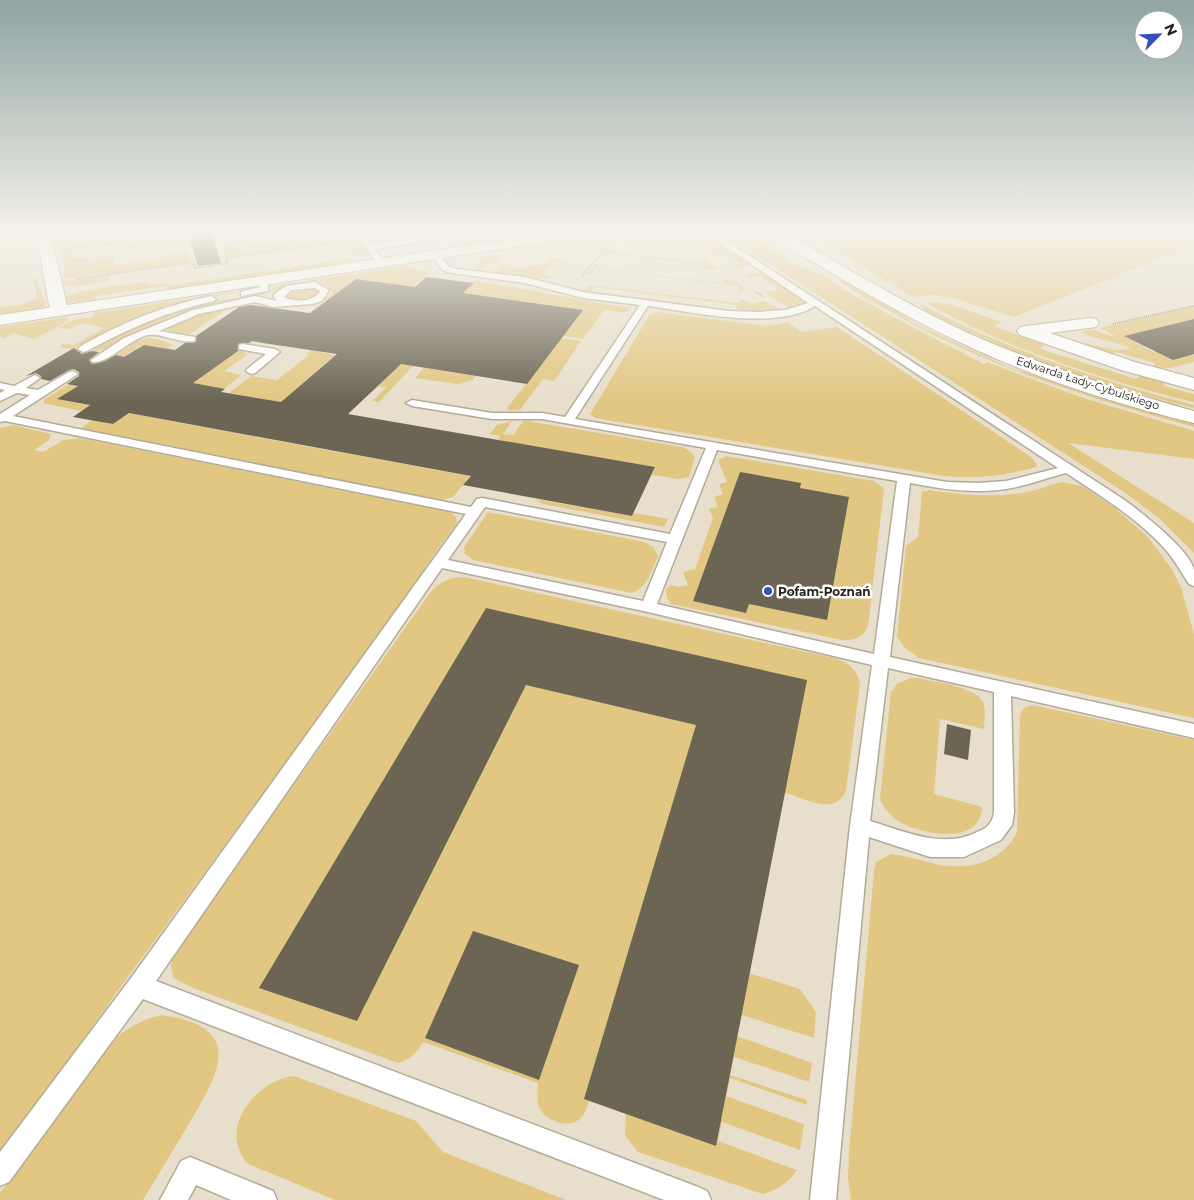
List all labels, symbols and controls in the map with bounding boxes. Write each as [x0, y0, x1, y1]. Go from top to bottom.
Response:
north arrow [1134, 10, 1184, 60]
text: N [1160, 21, 1181, 39]
street label: Edwarda Łady-Cybulskiego [1015, 353, 1162, 413]
place label: Pofam-Poznań [778, 584, 871, 599]
marker: Pofam-Poznań [762, 585, 774, 597]

